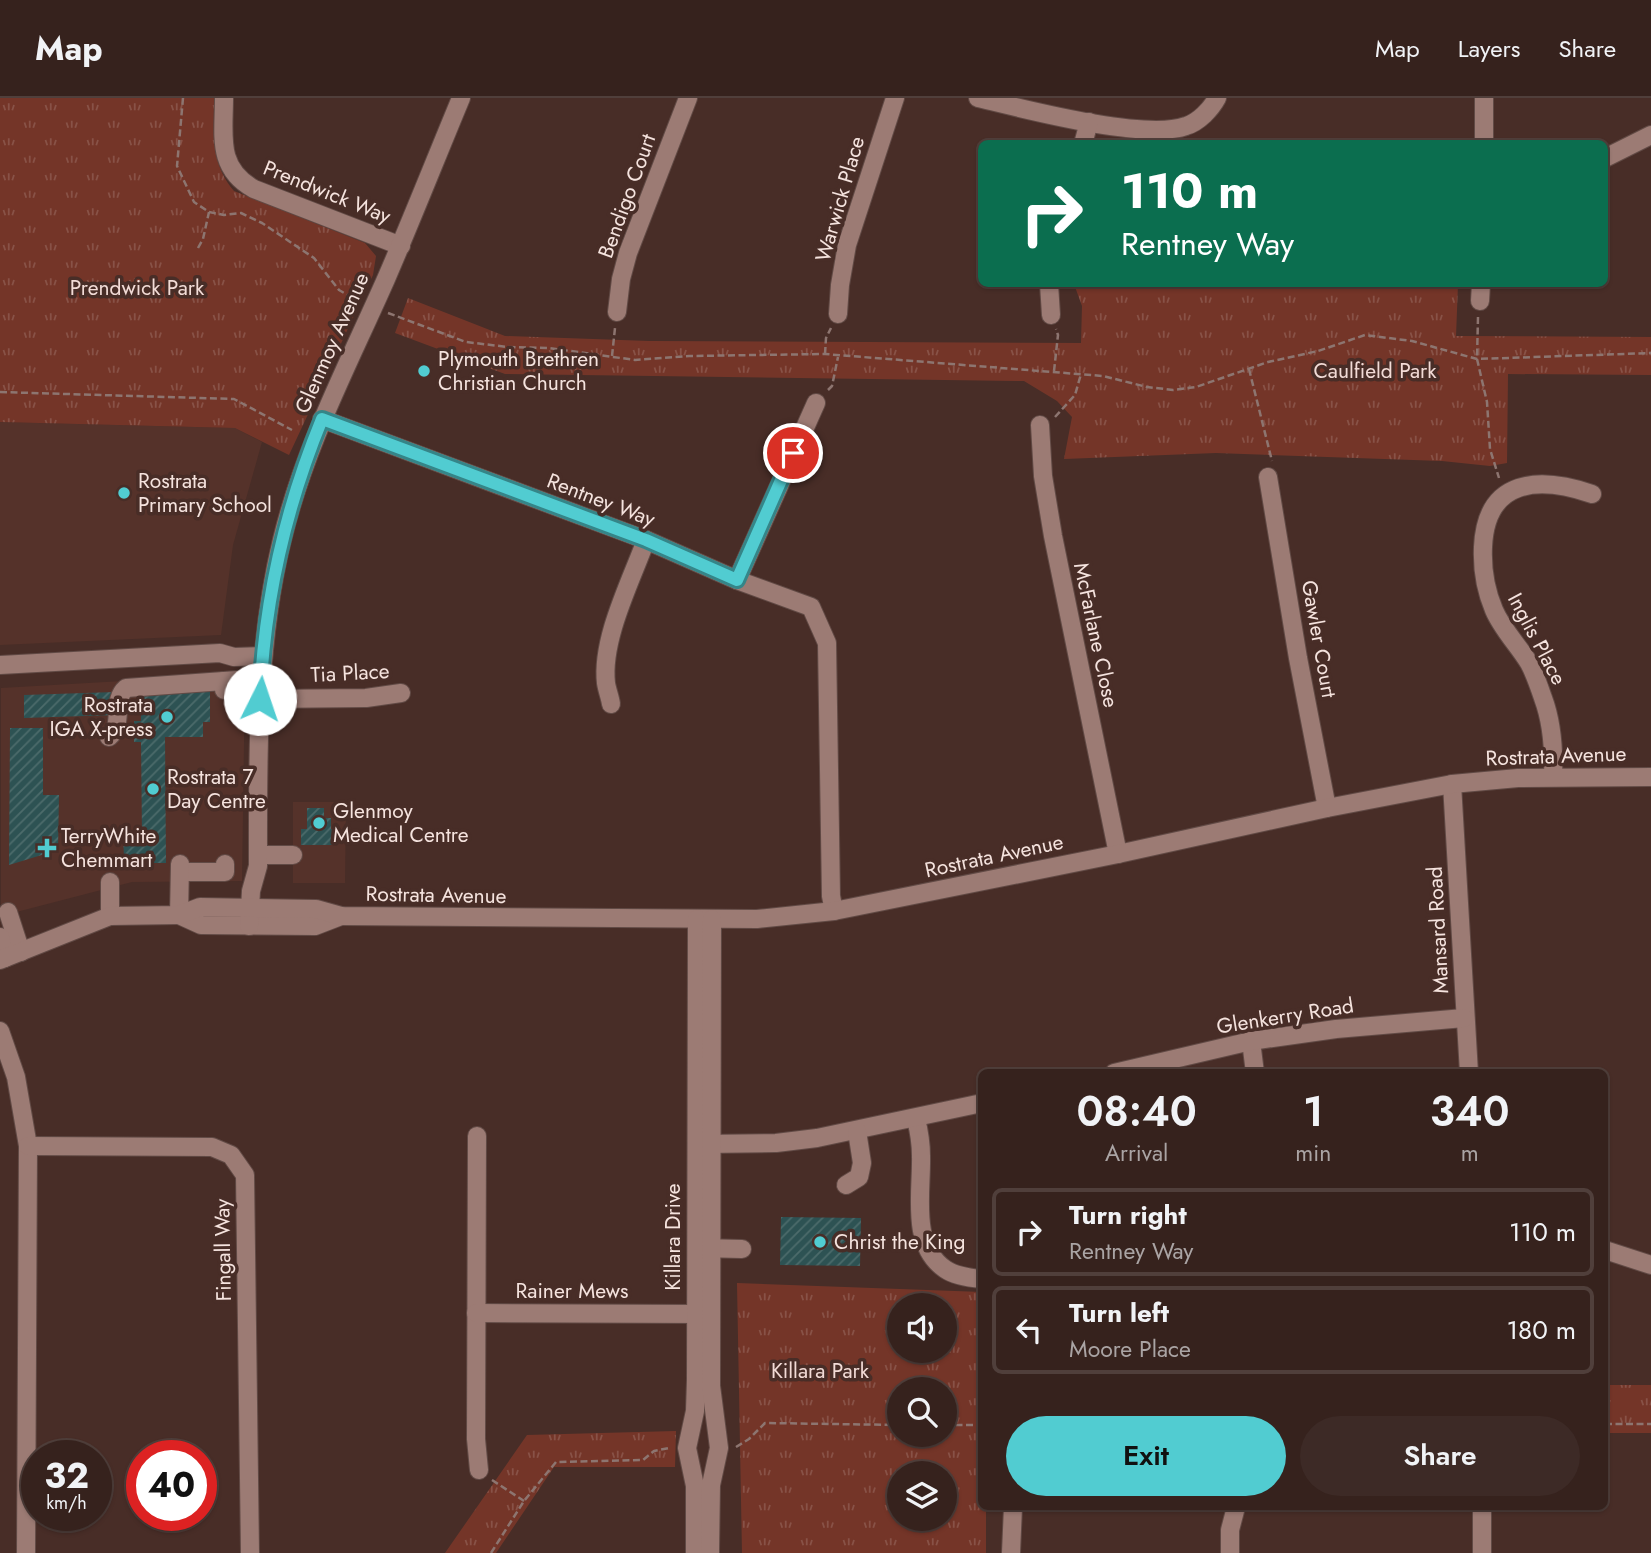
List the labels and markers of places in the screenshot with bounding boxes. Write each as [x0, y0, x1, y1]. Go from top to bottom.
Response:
place label: Plymouth Brethren Christian Church [438, 344, 599, 398]
marker: Plymouth Brethren Christian Church [416, 363, 432, 379]
pin [763, 423, 823, 483]
place label: Rostrata Primary School [138, 466, 272, 520]
marker: Rostrata Primary School [116, 485, 132, 501]
place label: Rostrata IGA X-press [49, 690, 153, 744]
marker: Rostrata IGA X-press [159, 709, 175, 725]
place label: Rostrata 7 Day Centre [167, 762, 266, 816]
marker: Rostrata 7 Day Centre [145, 781, 161, 797]
place label: Glenmoy Medical Centre [333, 796, 469, 850]
marker: Glenmoy Medical Centre [311, 815, 327, 831]
place label: TerryWhite Chemmart [61, 821, 156, 875]
marker: TerryWhite Chemmart [39, 840, 55, 856]
place label: Christ the King [834, 1227, 965, 1257]
marker: Christ the King [812, 1234, 828, 1250]

